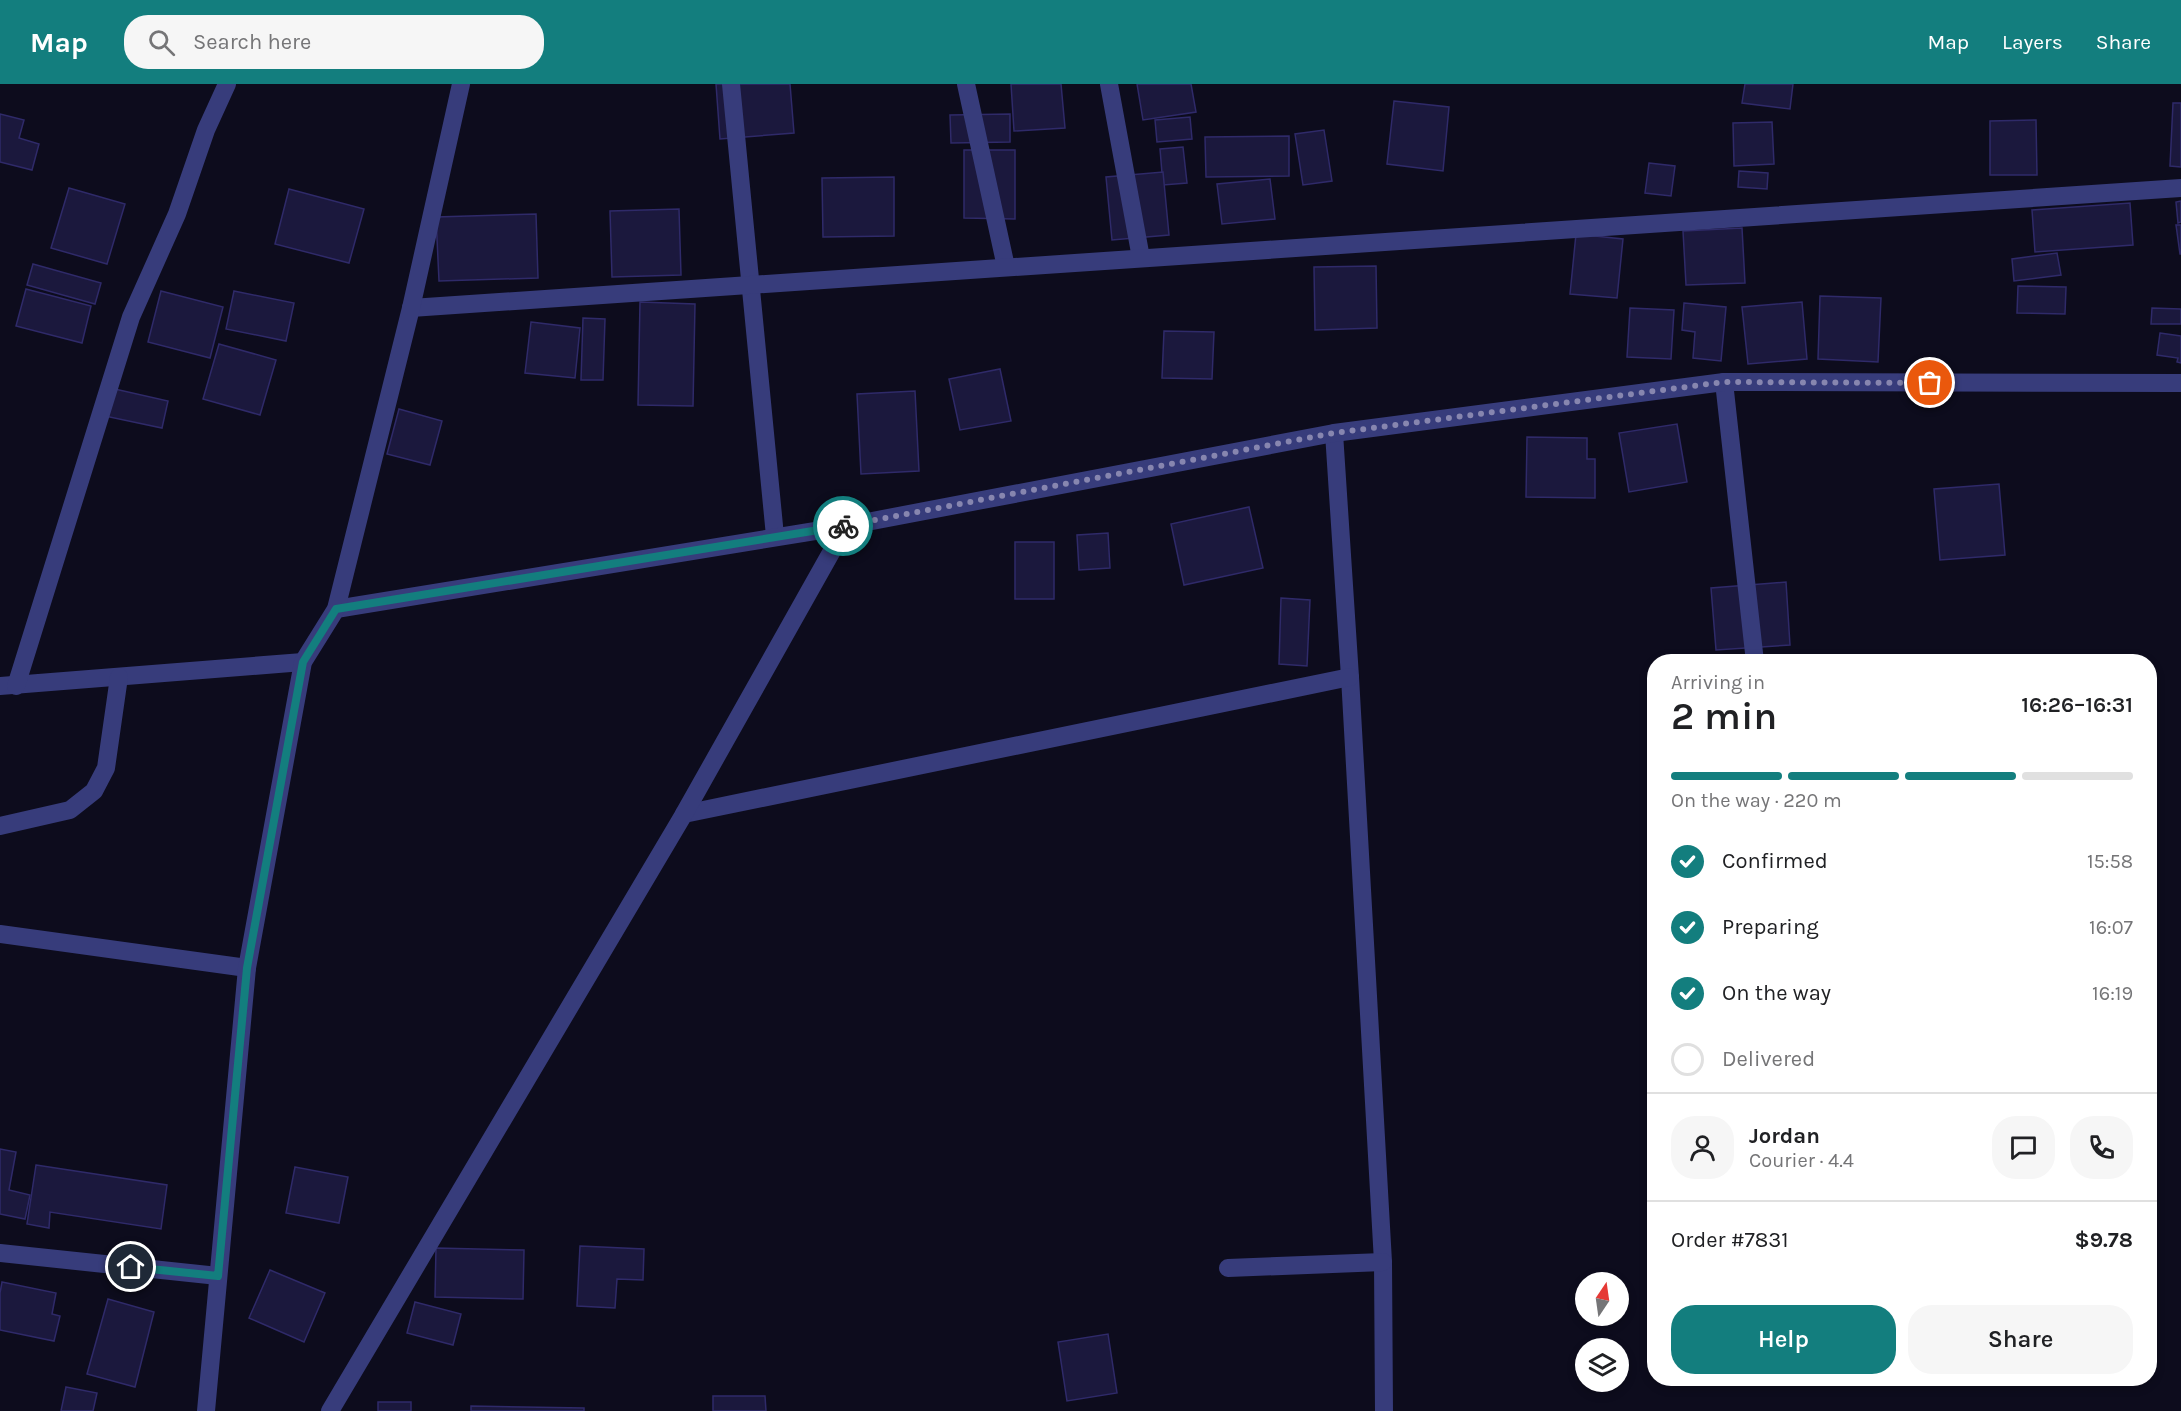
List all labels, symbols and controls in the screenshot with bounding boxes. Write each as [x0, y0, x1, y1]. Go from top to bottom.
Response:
search box [124, 15, 544, 69]
text: Map [30, 26, 88, 59]
icon: search [145, 26, 178, 59]
text: Search here [193, 29, 311, 55]
text: Map [1927, 30, 1969, 54]
text: Layers [2002, 30, 2063, 54]
text: Share [2096, 30, 2151, 54]
pin [1904, 357, 1955, 408]
icon: bag [1913, 366, 1946, 399]
courier [813, 496, 873, 556]
icon: bike [827, 510, 860, 543]
text: Arriving in [1671, 671, 1765, 694]
text: 16:26–16:31 [2021, 692, 2133, 718]
text: 2 min [1671, 693, 1777, 739]
text: On the way · 220 m [1671, 789, 1842, 812]
icon: check [1671, 845, 1704, 878]
text: Confirmed [1722, 848, 1828, 874]
text: 15:58 [2087, 850, 2133, 873]
icon: check [1671, 911, 1704, 944]
text: Preparing [1722, 914, 1819, 940]
text: 16:07 [2089, 916, 2133, 939]
icon: check [1671, 977, 1704, 1010]
text: On the way [1722, 980, 1831, 1006]
text: 16:19 [2092, 982, 2133, 1005]
text: Delivered [1722, 1046, 1815, 1072]
button: person [1671, 1116, 1734, 1179]
button: chat [1992, 1116, 2055, 1179]
button: phone [2070, 1116, 2133, 1179]
text: Jordan [1749, 1123, 1820, 1149]
text: Courier · 4.4 [1749, 1149, 1854, 1172]
text: Order #7831 [1671, 1227, 1789, 1253]
text: $9.78 [2075, 1227, 2133, 1253]
pin [105, 1241, 156, 1292]
icon: home [114, 1250, 147, 1283]
north arrow [1575, 1272, 1629, 1326]
map controls [1575, 1272, 1629, 1392]
button: Help [1671, 1305, 1896, 1374]
button: Share [1908, 1305, 2133, 1374]
button: layers [1575, 1338, 1629, 1392]

